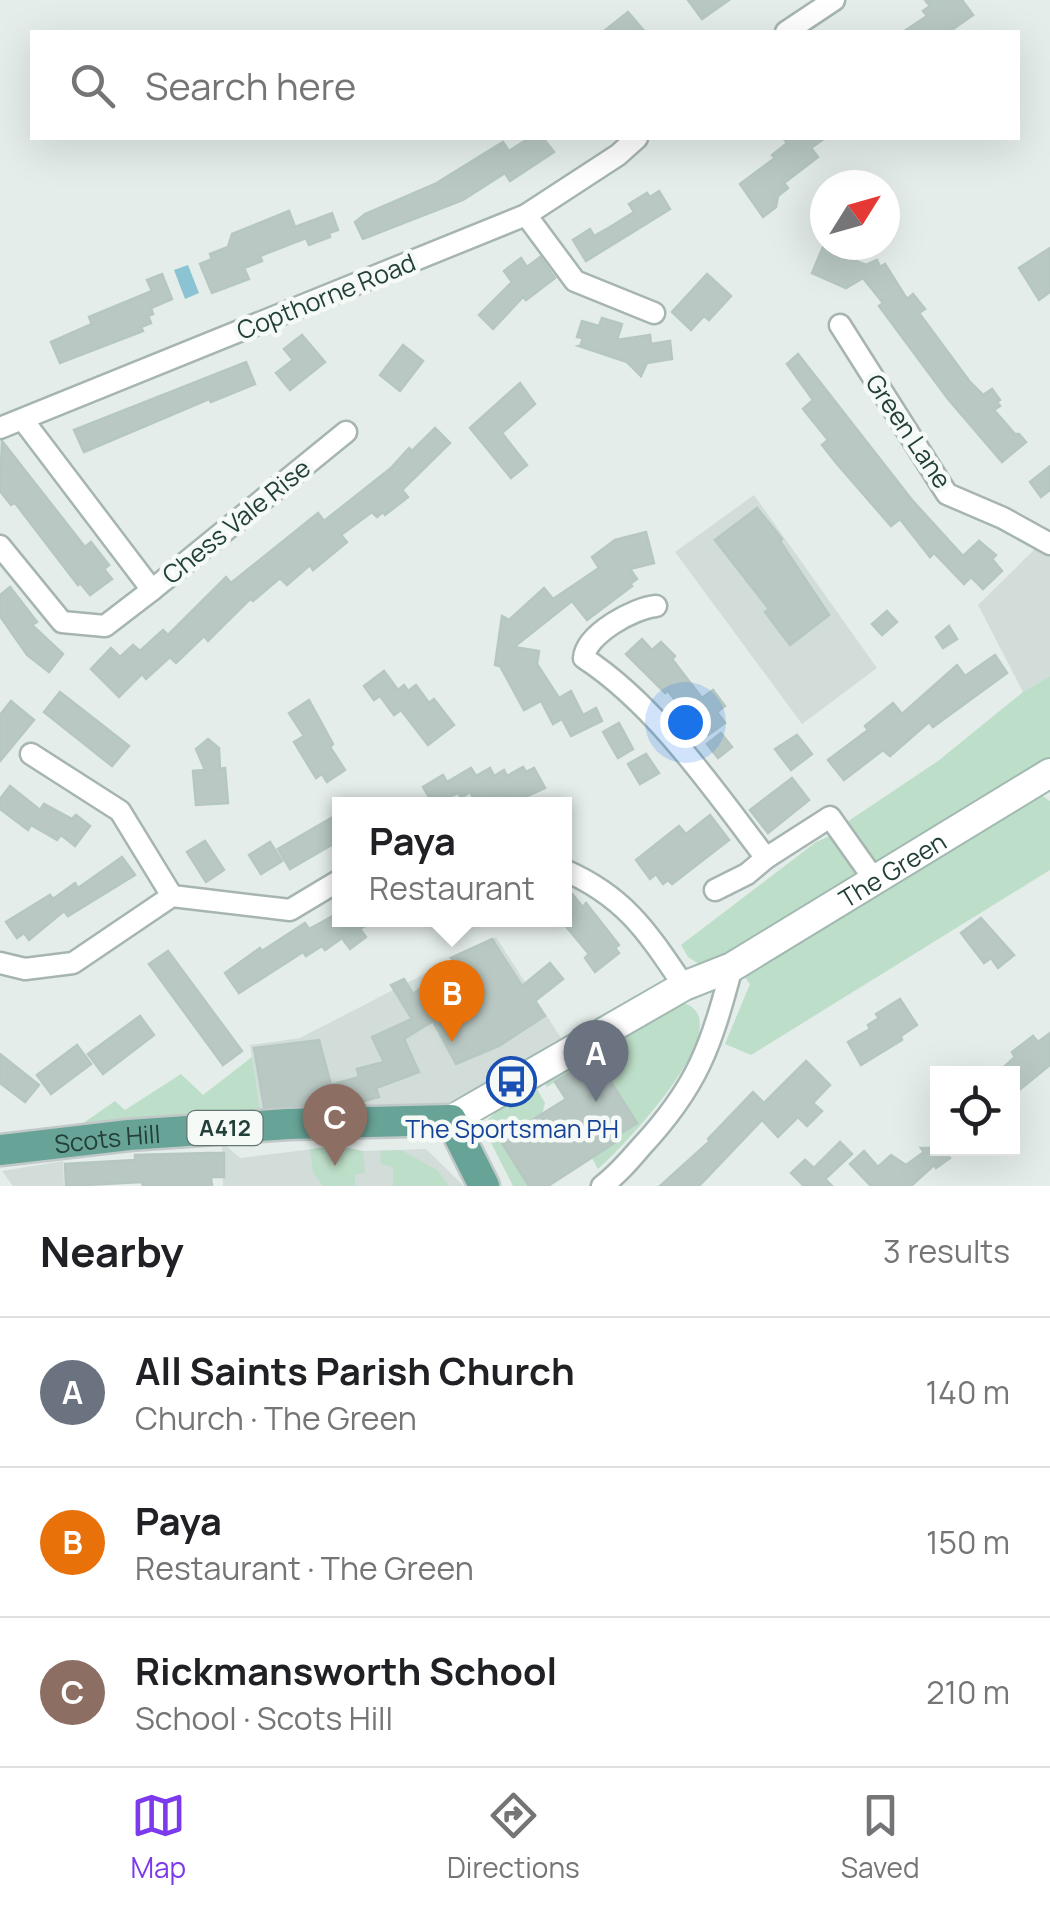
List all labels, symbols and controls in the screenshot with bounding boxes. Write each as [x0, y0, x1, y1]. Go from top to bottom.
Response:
search box [30, 30, 1020, 140]
icon: search [65, 58, 120, 113]
text: Search here [145, 59, 356, 111]
north arrow [810, 170, 900, 260]
street label: Copthorne Road [231, 244, 421, 348]
street label: Green Lane [858, 367, 960, 495]
street label: Chess Vale Rise [155, 450, 317, 592]
your location [660, 697, 711, 748]
popup [332, 797, 572, 927]
text: Paya [369, 814, 456, 866]
street label: The Green [832, 823, 952, 915]
text: Restaurant [369, 866, 535, 910]
pin: B [420, 960, 484, 1042]
pin: A [564, 1020, 628, 1102]
bus stop icon: The Sportsman PH [486, 1056, 538, 1108]
map controls [930, 1066, 1020, 1156]
button: locate [930, 1066, 1020, 1156]
pin: C [302, 1084, 368, 1166]
road number: A412 [188, 1111, 262, 1145]
place label: The Sportsman PH [405, 1111, 619, 1146]
street label: Scots Hill [52, 1115, 162, 1161]
text: Nearby [40, 1222, 184, 1280]
text: 3 results [883, 1229, 1010, 1273]
text: All Saints Parish Church [135, 1344, 575, 1396]
text: A [62, 1370, 83, 1414]
text: 140 m [926, 1370, 1010, 1414]
text: Church · The Green [135, 1396, 417, 1440]
text: Paya [135, 1494, 222, 1546]
text: B [62, 1520, 83, 1564]
text: 150 m [926, 1520, 1010, 1564]
text: Restaurant · The Green [135, 1546, 474, 1590]
text: Rickmansworth School [135, 1644, 557, 1696]
text: C [61, 1670, 84, 1714]
text: 210 m [926, 1670, 1010, 1714]
text: School · Scots Hill [135, 1696, 393, 1740]
tab: Map [130, 1788, 186, 1886]
tab: Directions [447, 1788, 580, 1886]
tab: Saved [841, 1788, 920, 1886]

